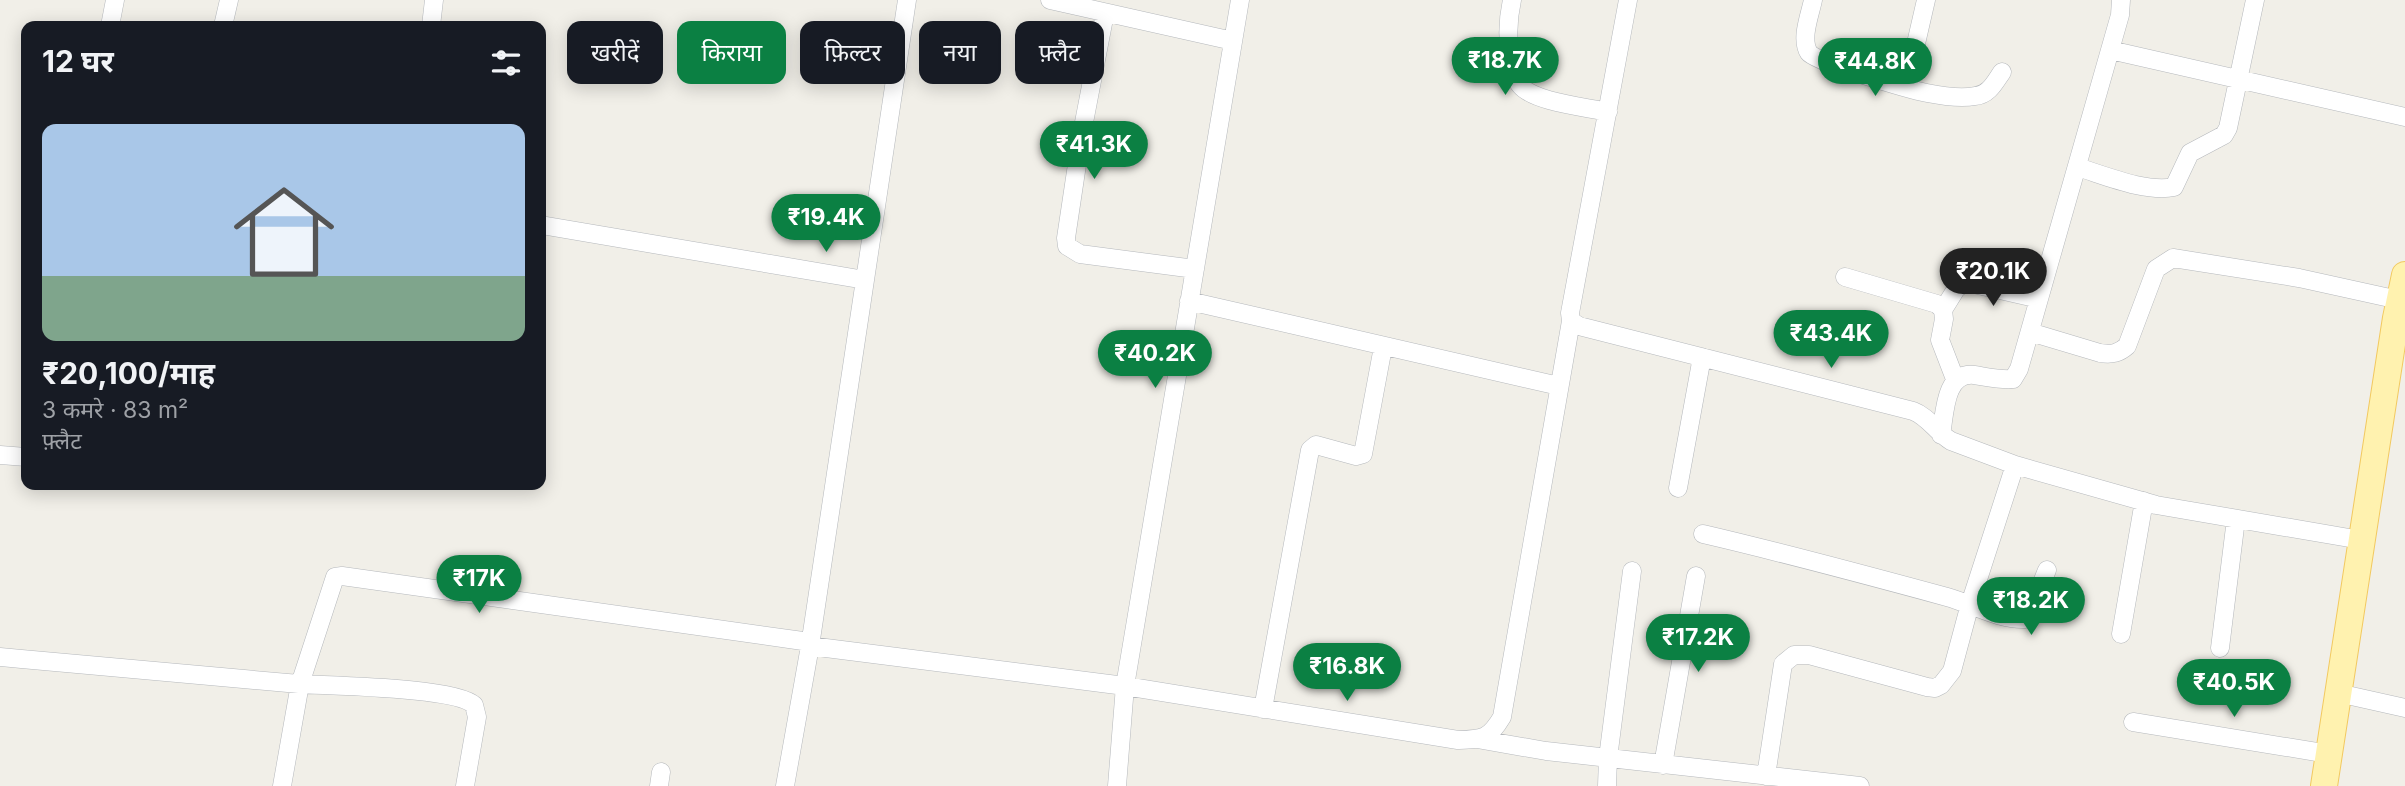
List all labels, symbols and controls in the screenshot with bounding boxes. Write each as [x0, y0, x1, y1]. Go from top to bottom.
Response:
chip: खरीदें [567, 21, 663, 84]
chip: किराया [677, 21, 786, 84]
chip: फ़िल्टर [800, 21, 905, 84]
chip: नया [919, 21, 1001, 84]
chip: फ़्लैट [1015, 21, 1104, 84]
pin: ₹18.7K [1448, 38, 1562, 97]
pin: ₹44.8K [1818, 38, 1932, 98]
text: 12 घर [42, 43, 114, 79]
icon: filters [487, 44, 525, 82]
text: ₹18.7K [1468, 46, 1542, 74]
text: ₹44.8K [1834, 47, 1916, 75]
pin: ₹41.3K [1037, 122, 1151, 181]
text: ₹41.3K [1056, 130, 1132, 158]
icon: home [221, 169, 347, 295]
pin: ₹19.4K [769, 194, 883, 254]
text: ₹19.4K [787, 203, 865, 231]
pin: ₹20.1K [1936, 248, 2050, 308]
text: ₹20.1K [1956, 257, 2030, 285]
pin: ₹43.4K [1774, 310, 1888, 370]
text: ₹43.4K [1790, 319, 1872, 347]
pin: ₹40.2K [1098, 330, 1212, 390]
text: ₹40.2K [1114, 339, 1196, 367]
text: ₹20,100/माह [42, 355, 215, 391]
text: 3 कमरे · 83 m² [42, 396, 188, 424]
text: फ़्लैट [42, 427, 82, 455]
pin: ₹17K [438, 556, 520, 615]
text: ₹17K [453, 564, 505, 592]
pin: ₹18.2K [1974, 578, 2088, 637]
text: ₹18.2K [1993, 586, 2069, 614]
pin: ₹17.2K [1641, 614, 1755, 674]
text: ₹17.2K [1662, 623, 1734, 651]
pin: ₹16.8K [1290, 644, 1404, 703]
text: ₹16.8K [1309, 652, 1385, 680]
pin: ₹40.5K [2177, 660, 2291, 719]
text: ₹40.5K [2193, 668, 2275, 696]

